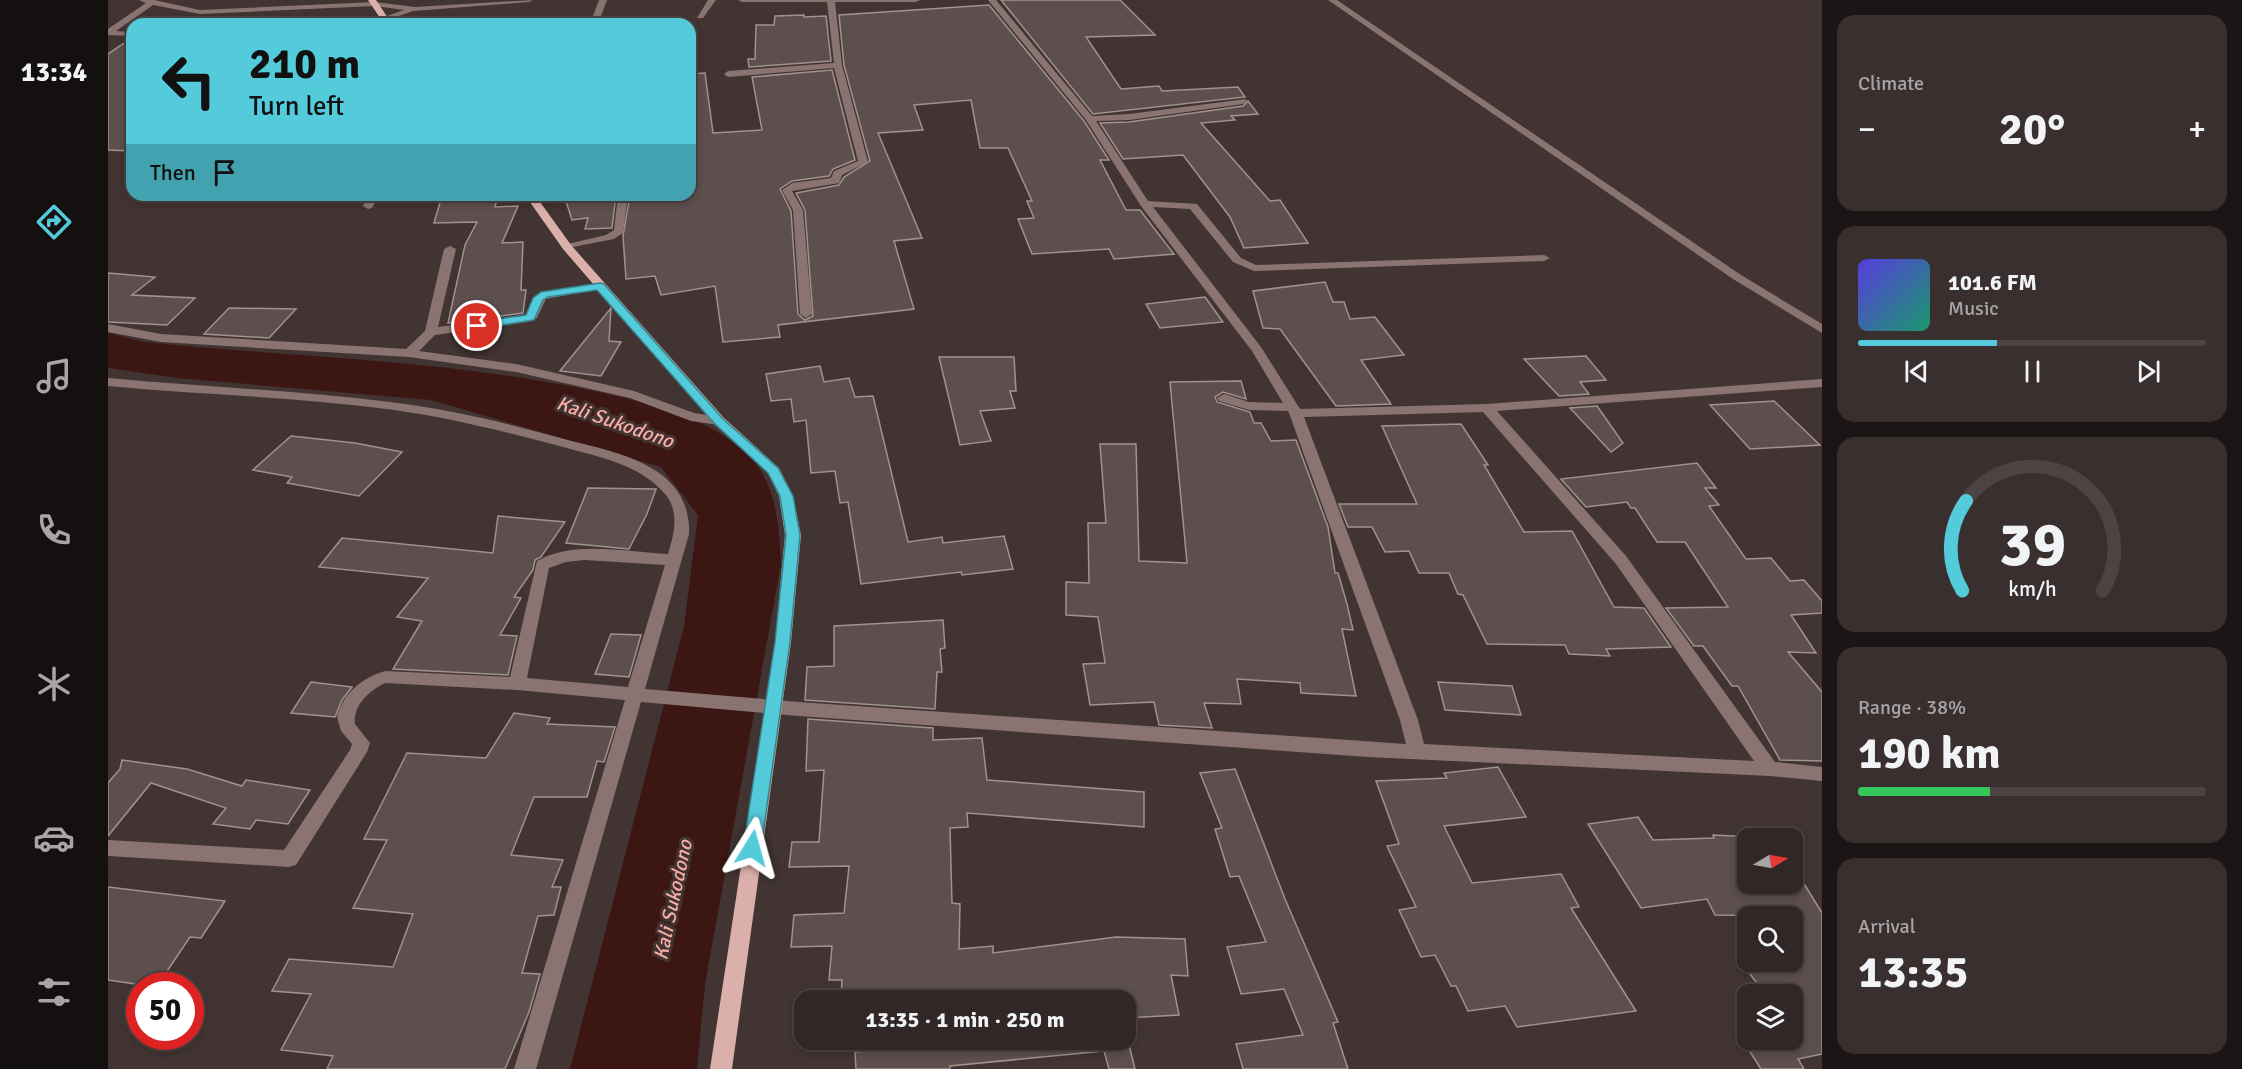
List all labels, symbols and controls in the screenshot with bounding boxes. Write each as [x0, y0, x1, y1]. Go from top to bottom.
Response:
text: 210 m [249, 39, 360, 90]
icon: left [150, 42, 228, 120]
text: 13:34 [21, 56, 87, 89]
text: Climate [1858, 71, 1924, 96]
text: Turn left [249, 90, 344, 123]
text: 20° [1999, 102, 2065, 157]
text: − [1858, 109, 1876, 150]
text: + [2188, 109, 2206, 150]
icon: arrive [208, 156, 241, 189]
text: Then [150, 159, 196, 186]
icon: directions [33, 201, 75, 243]
text: 101.6 FM [1948, 269, 2037, 296]
text: Music [1948, 296, 1999, 321]
pin [451, 300, 502, 351]
icon: arrive [460, 309, 493, 342]
icon: music [33, 355, 75, 397]
icon: previous [1900, 355, 1933, 388]
icon: pause [2016, 355, 2049, 388]
icon: next [2132, 355, 2165, 388]
water label: Kali Sukodono [553, 390, 678, 454]
text: 39 [1998, 507, 2066, 584]
icon: phone [33, 509, 75, 551]
text: km/h [2008, 577, 2056, 603]
icon: climate [33, 663, 75, 705]
text: Range · 38% [1858, 695, 1966, 720]
text: 190 km [1858, 726, 2001, 781]
position arrow [720, 816, 784, 880]
icon: car [33, 817, 75, 859]
north arrow [1737, 828, 1803, 894]
map controls [1737, 828, 1803, 1050]
water label: Kali Sukodono [648, 836, 698, 962]
button: search [1737, 906, 1803, 972]
text: Arrival [1858, 914, 1916, 939]
text: 13:35 [1858, 945, 1968, 1000]
icon: filters [33, 971, 75, 1013]
speed limit sign: 50 [126, 972, 204, 1050]
button: layers [1737, 984, 1803, 1050]
text: 13:35 · 1 min · 250 m [865, 1006, 1065, 1033]

